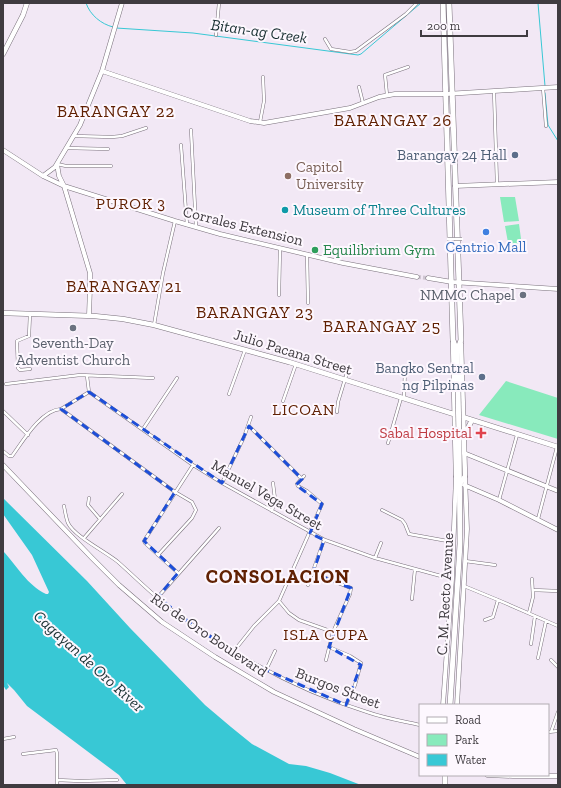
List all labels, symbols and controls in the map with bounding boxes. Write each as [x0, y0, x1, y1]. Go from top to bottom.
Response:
scale bar [421, 12, 527, 38]
water label: Bitan-ag Creek [210, 15, 308, 47]
text: 200 m [427, 19, 461, 33]
district label: BARANGAY 22 [57, 101, 175, 121]
district label: BARANGAY 26 [334, 110, 452, 130]
place label: Barangay 24 Hall [397, 146, 507, 164]
marker: Barangay 24 Hall [510, 150, 520, 160]
place label: Capitol University [296, 158, 364, 193]
marker: Capitol University [283, 171, 293, 181]
district label: PUROK 3 [96, 194, 166, 213]
place label: Museum of Three Cultures [293, 201, 466, 219]
street label: Corrales Extension [181, 202, 305, 250]
marker: Museum of Three Cultures [280, 205, 290, 215]
marker: Centrio Mall [481, 227, 491, 237]
place label: Centrio Mall [446, 238, 526, 256]
place label: Equilibrium Gym [323, 241, 435, 259]
marker: Equilibrium Gym [310, 245, 320, 255]
district label: BARANGAY 21 [66, 276, 182, 296]
place label: NMMC Chapel [420, 286, 515, 304]
marker: NMMC Chapel [518, 290, 528, 300]
district label: BARANGAY 23 [196, 302, 314, 322]
district label: BARANGAY 25 [323, 316, 441, 336]
marker: Seventh-Day Adventist Church [68, 323, 78, 333]
street label: Julio Pacana Street [232, 325, 355, 379]
place label: Seventh-Day Adventist Church [16, 334, 131, 369]
place label: Bangko Sentral ng Pilpinas [375, 359, 474, 394]
marker: Bangko Sentral ng Pilpinas [477, 372, 487, 382]
district label: LICOAN [272, 400, 336, 419]
place label: Sabal Hospital [380, 424, 472, 442]
marker: Sabal Hospital [475, 427, 487, 439]
street label: Manuel Vega Street [208, 456, 326, 534]
street label: C. M. Recto Avenue [433, 532, 457, 656]
district label: CONSOLACION [206, 565, 350, 588]
street label: Rio de Oro Boulevard [147, 589, 271, 681]
water label: Cagayan de Oro River [30, 606, 148, 716]
district label: ISLA CUPA [283, 625, 369, 644]
street label: Burgos Street [293, 664, 383, 713]
legend [419, 704, 549, 776]
text: Road [455, 713, 481, 727]
text: Park [455, 733, 480, 747]
text: Water [455, 753, 487, 767]

